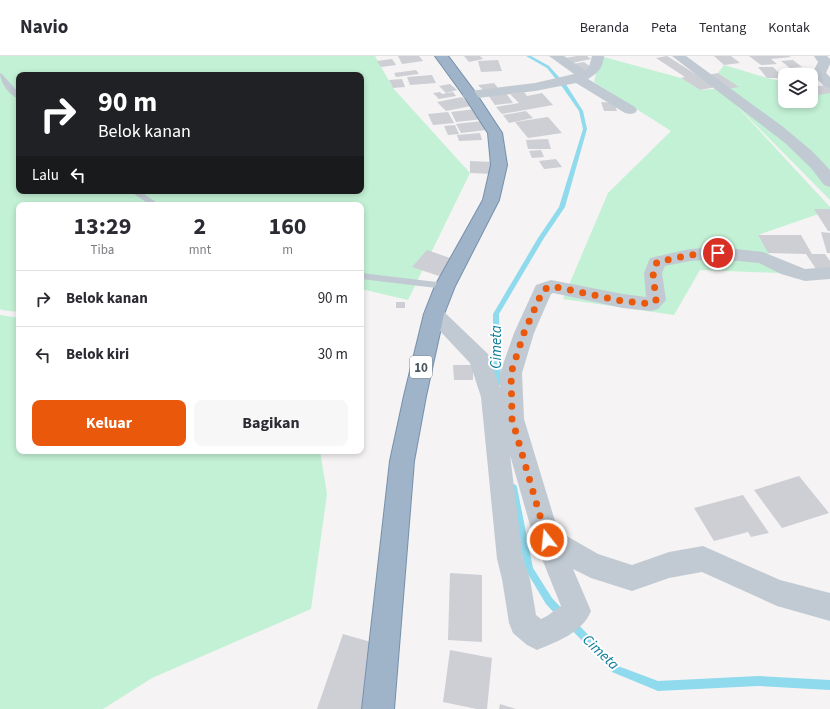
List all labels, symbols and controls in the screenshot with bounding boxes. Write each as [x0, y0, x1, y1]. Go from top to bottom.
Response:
text: Navio [20, 14, 68, 41]
text: Beranda [580, 18, 629, 38]
text: Peta [651, 18, 677, 38]
text: Tentang [699, 18, 746, 38]
text: Kontak [768, 18, 810, 38]
map controls [778, 68, 818, 108]
button: layers [778, 68, 818, 108]
text: 90 m [98, 82, 157, 122]
icon: right [32, 88, 84, 140]
text: Belok kanan [98, 119, 191, 144]
icon: left [67, 164, 89, 186]
text: Lalu [32, 165, 59, 186]
text: 13:29 [73, 209, 131, 244]
text: 2 [194, 209, 206, 244]
text: 160 [269, 209, 307, 244]
pin [701, 236, 735, 270]
text: Tiba [91, 241, 114, 259]
text: mnt [189, 241, 211, 259]
text: m [282, 241, 293, 259]
icon: arrive [707, 242, 729, 264]
icon: right [32, 288, 54, 310]
text: Belok kanan [66, 288, 148, 309]
text: 90 m [318, 288, 348, 309]
water label: Cimeta [486, 325, 507, 369]
icon: left [32, 344, 54, 366]
text: Belok kiri [66, 344, 129, 365]
text: 30 m [318, 344, 348, 365]
road number: 10 [410, 356, 432, 378]
button: Keluar [32, 400, 186, 446]
button: Bagikan [194, 400, 348, 446]
position arrow [526, 519, 568, 561]
water label: Cimeta [578, 630, 624, 675]

